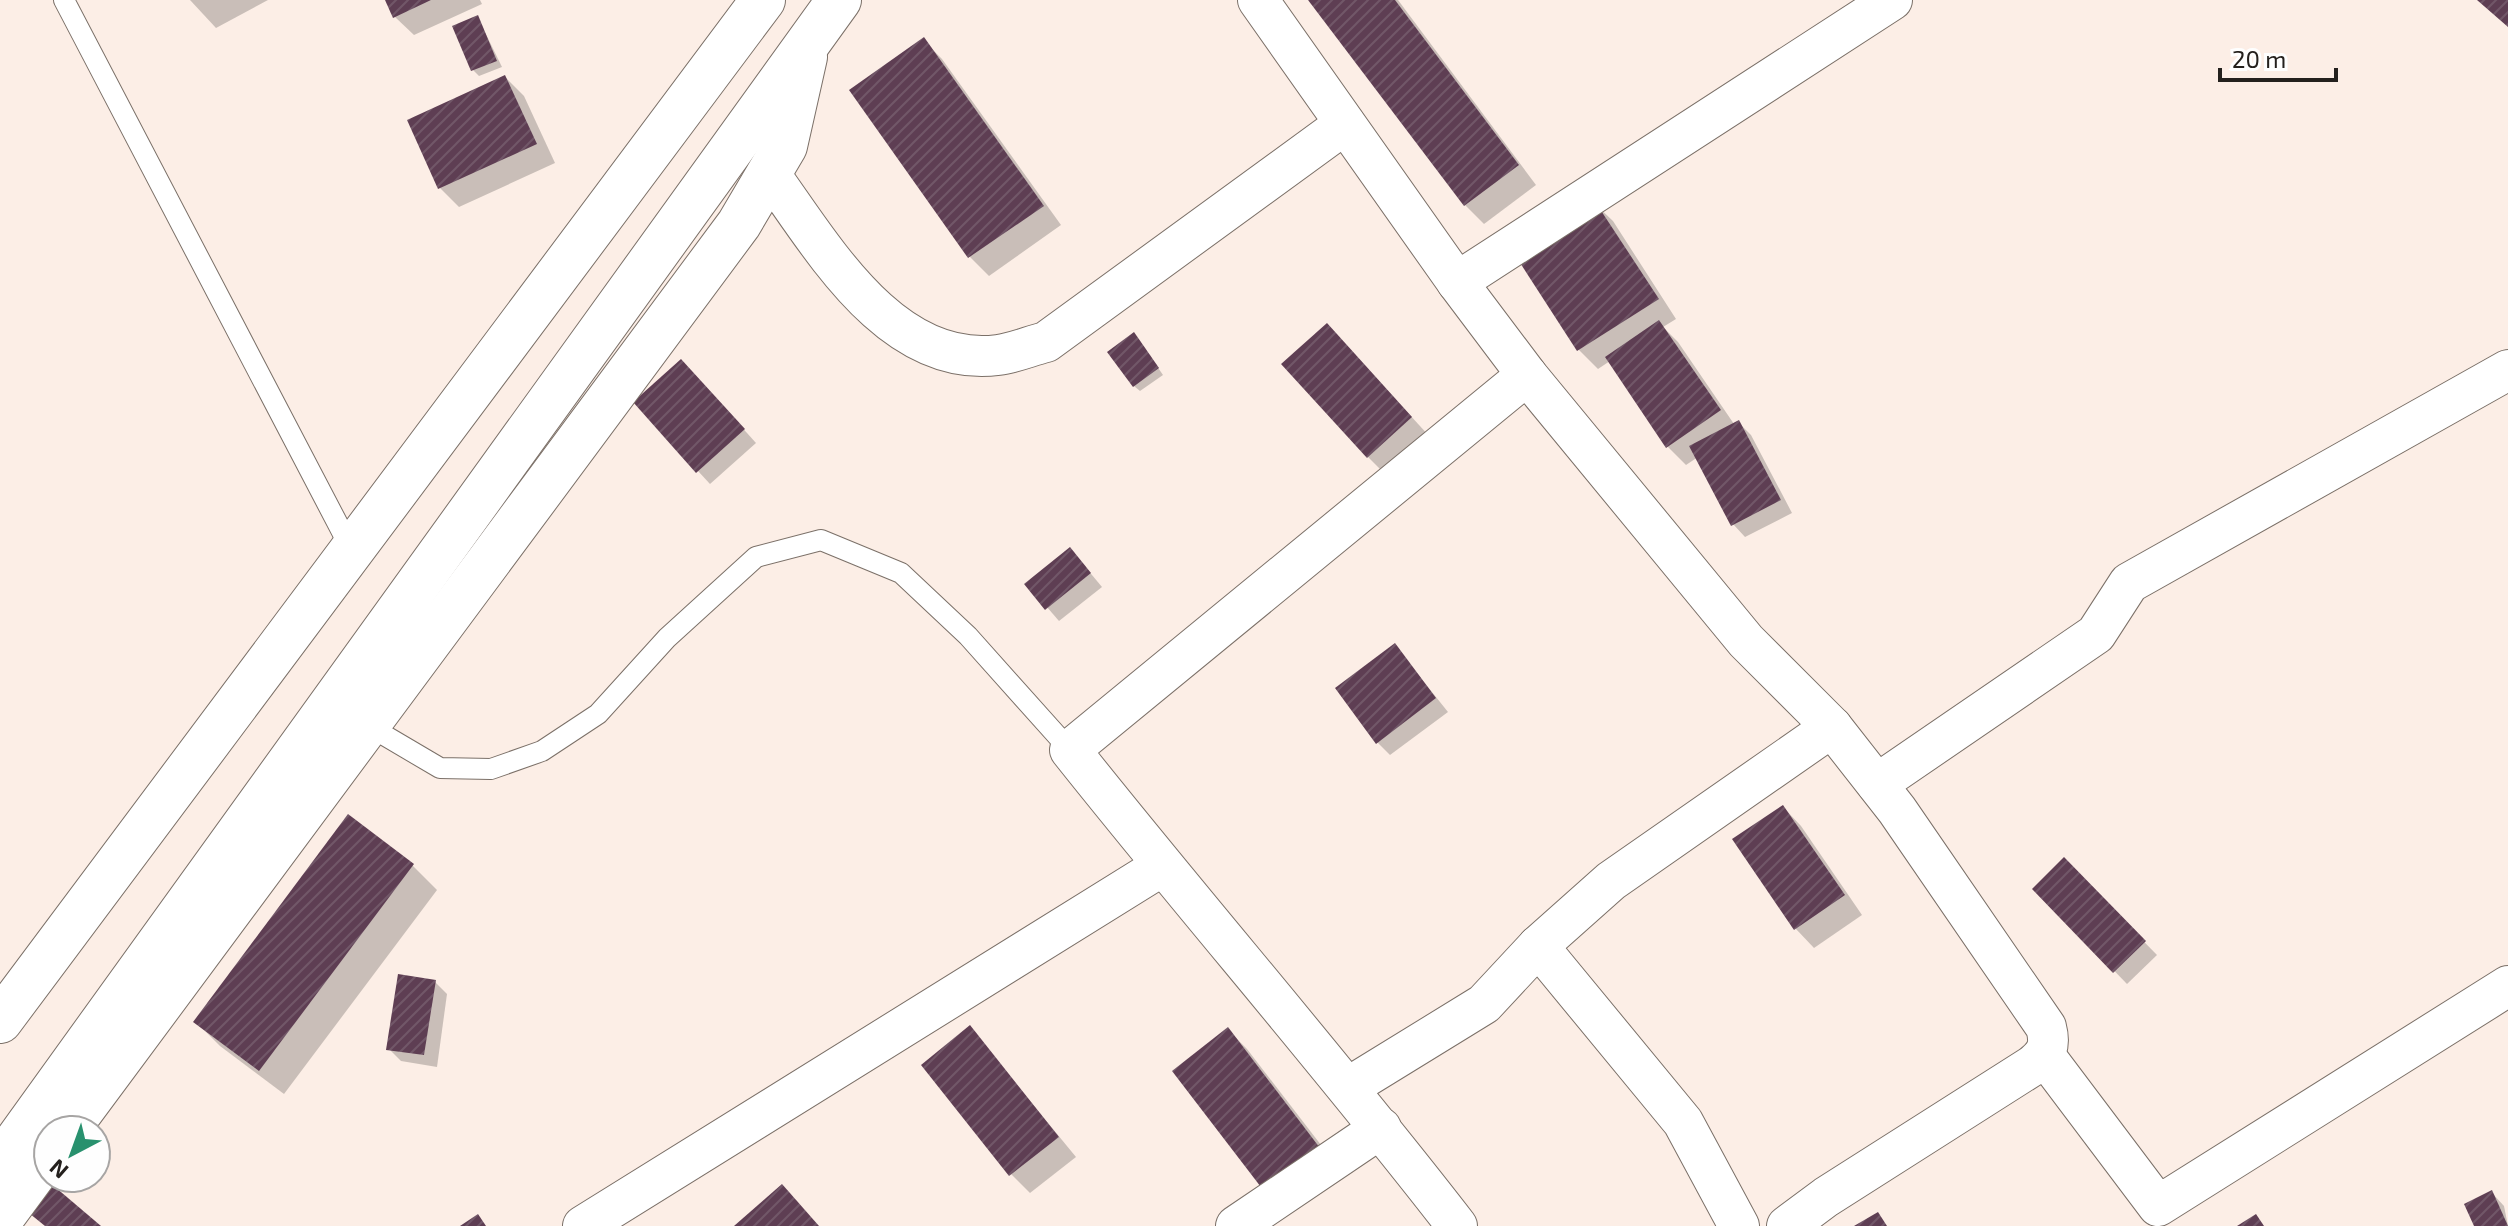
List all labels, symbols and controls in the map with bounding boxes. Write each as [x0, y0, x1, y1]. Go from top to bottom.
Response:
scale bar [2220, 32, 2336, 82]
text: 20 m [2232, 44, 2286, 73]
north arrow [32, 1114, 112, 1194]
text: N [44, 1155, 73, 1185]

